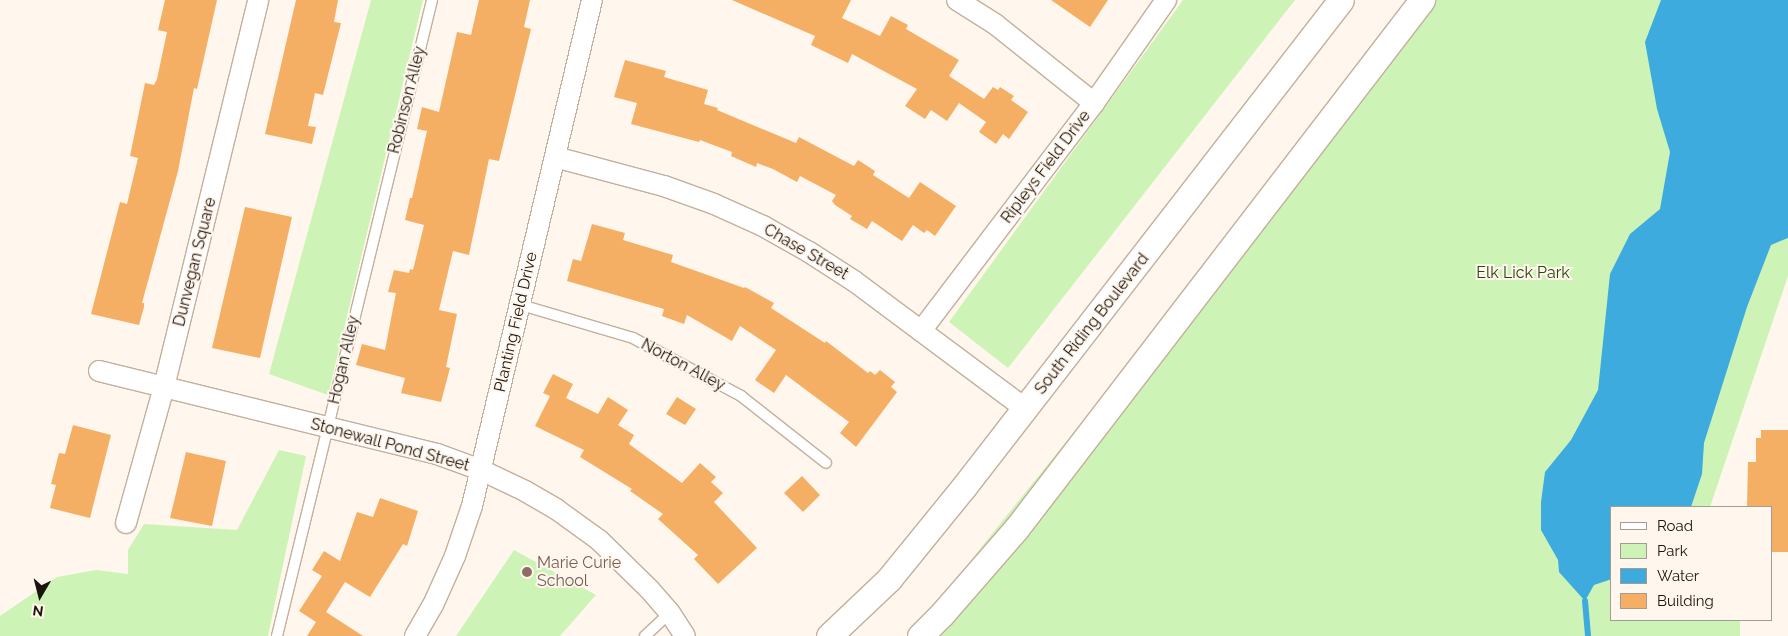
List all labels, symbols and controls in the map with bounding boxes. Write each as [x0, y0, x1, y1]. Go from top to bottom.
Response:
street label: Robinson Alley [384, 44, 430, 156]
street label: Ripleys Field Drive [997, 107, 1095, 227]
street label: Dunvegan Square [170, 195, 220, 329]
street label: Chase Street [760, 220, 852, 284]
street label: Planting Field Drive [491, 250, 541, 394]
street label: South Riding Boulevard [1031, 250, 1153, 398]
park label: Elk Lick Park [1476, 263, 1570, 283]
street label: Hogan Alley [324, 314, 364, 406]
street label: Norton Alley [638, 335, 728, 395]
street label: Stonewall Pond Street [308, 414, 472, 476]
legend [1610, 506, 1773, 621]
text: Road [1657, 517, 1693, 535]
text: Park [1657, 542, 1688, 560]
place label: Marie Curie School [537, 553, 621, 591]
marker: Marie Curie School [521, 566, 533, 578]
text: Water [1657, 567, 1699, 585]
north arrow [15, 571, 65, 621]
text: Building [1657, 592, 1714, 610]
text: N [32, 602, 44, 620]

